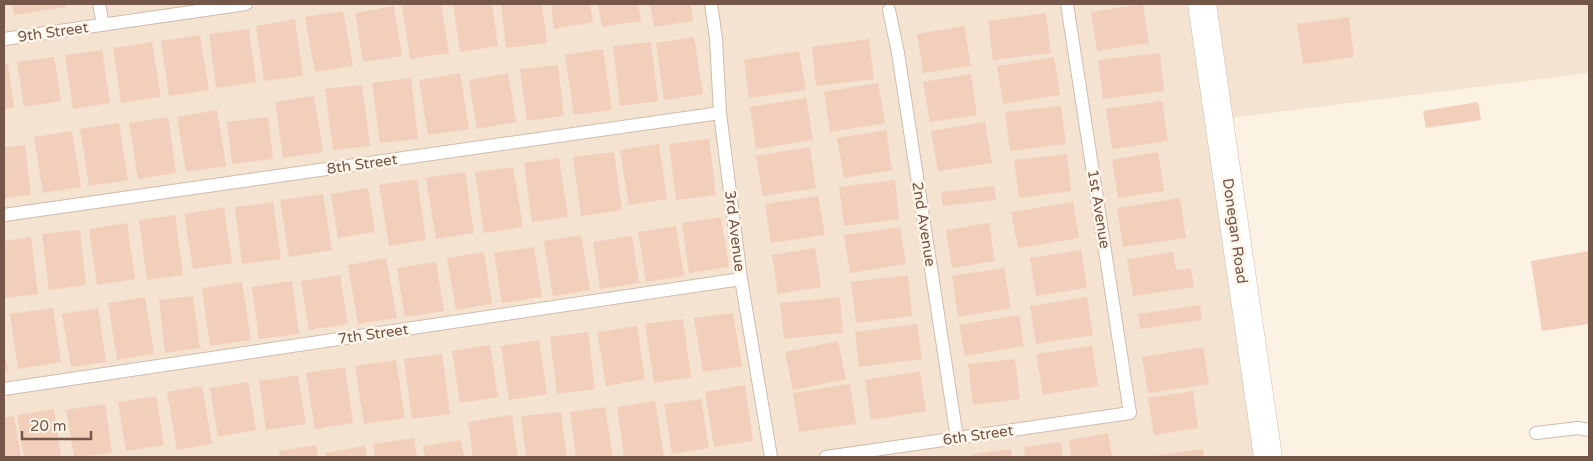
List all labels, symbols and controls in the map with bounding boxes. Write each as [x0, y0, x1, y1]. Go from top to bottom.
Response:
street label: 9th Street [17, 18, 90, 46]
street label: 8th Street [326, 150, 399, 178]
street label: 1st Avenue [1084, 168, 1114, 250]
street label: Donegan Road [1219, 177, 1251, 285]
street label: 2nd Avenue [908, 180, 940, 268]
street label: 3rd Avenue [721, 189, 749, 273]
street label: 7th Street [337, 320, 410, 348]
scale bar [22, 408, 91, 440]
text: 20 m [30, 417, 67, 435]
street label: 6th Street [942, 421, 1015, 449]

